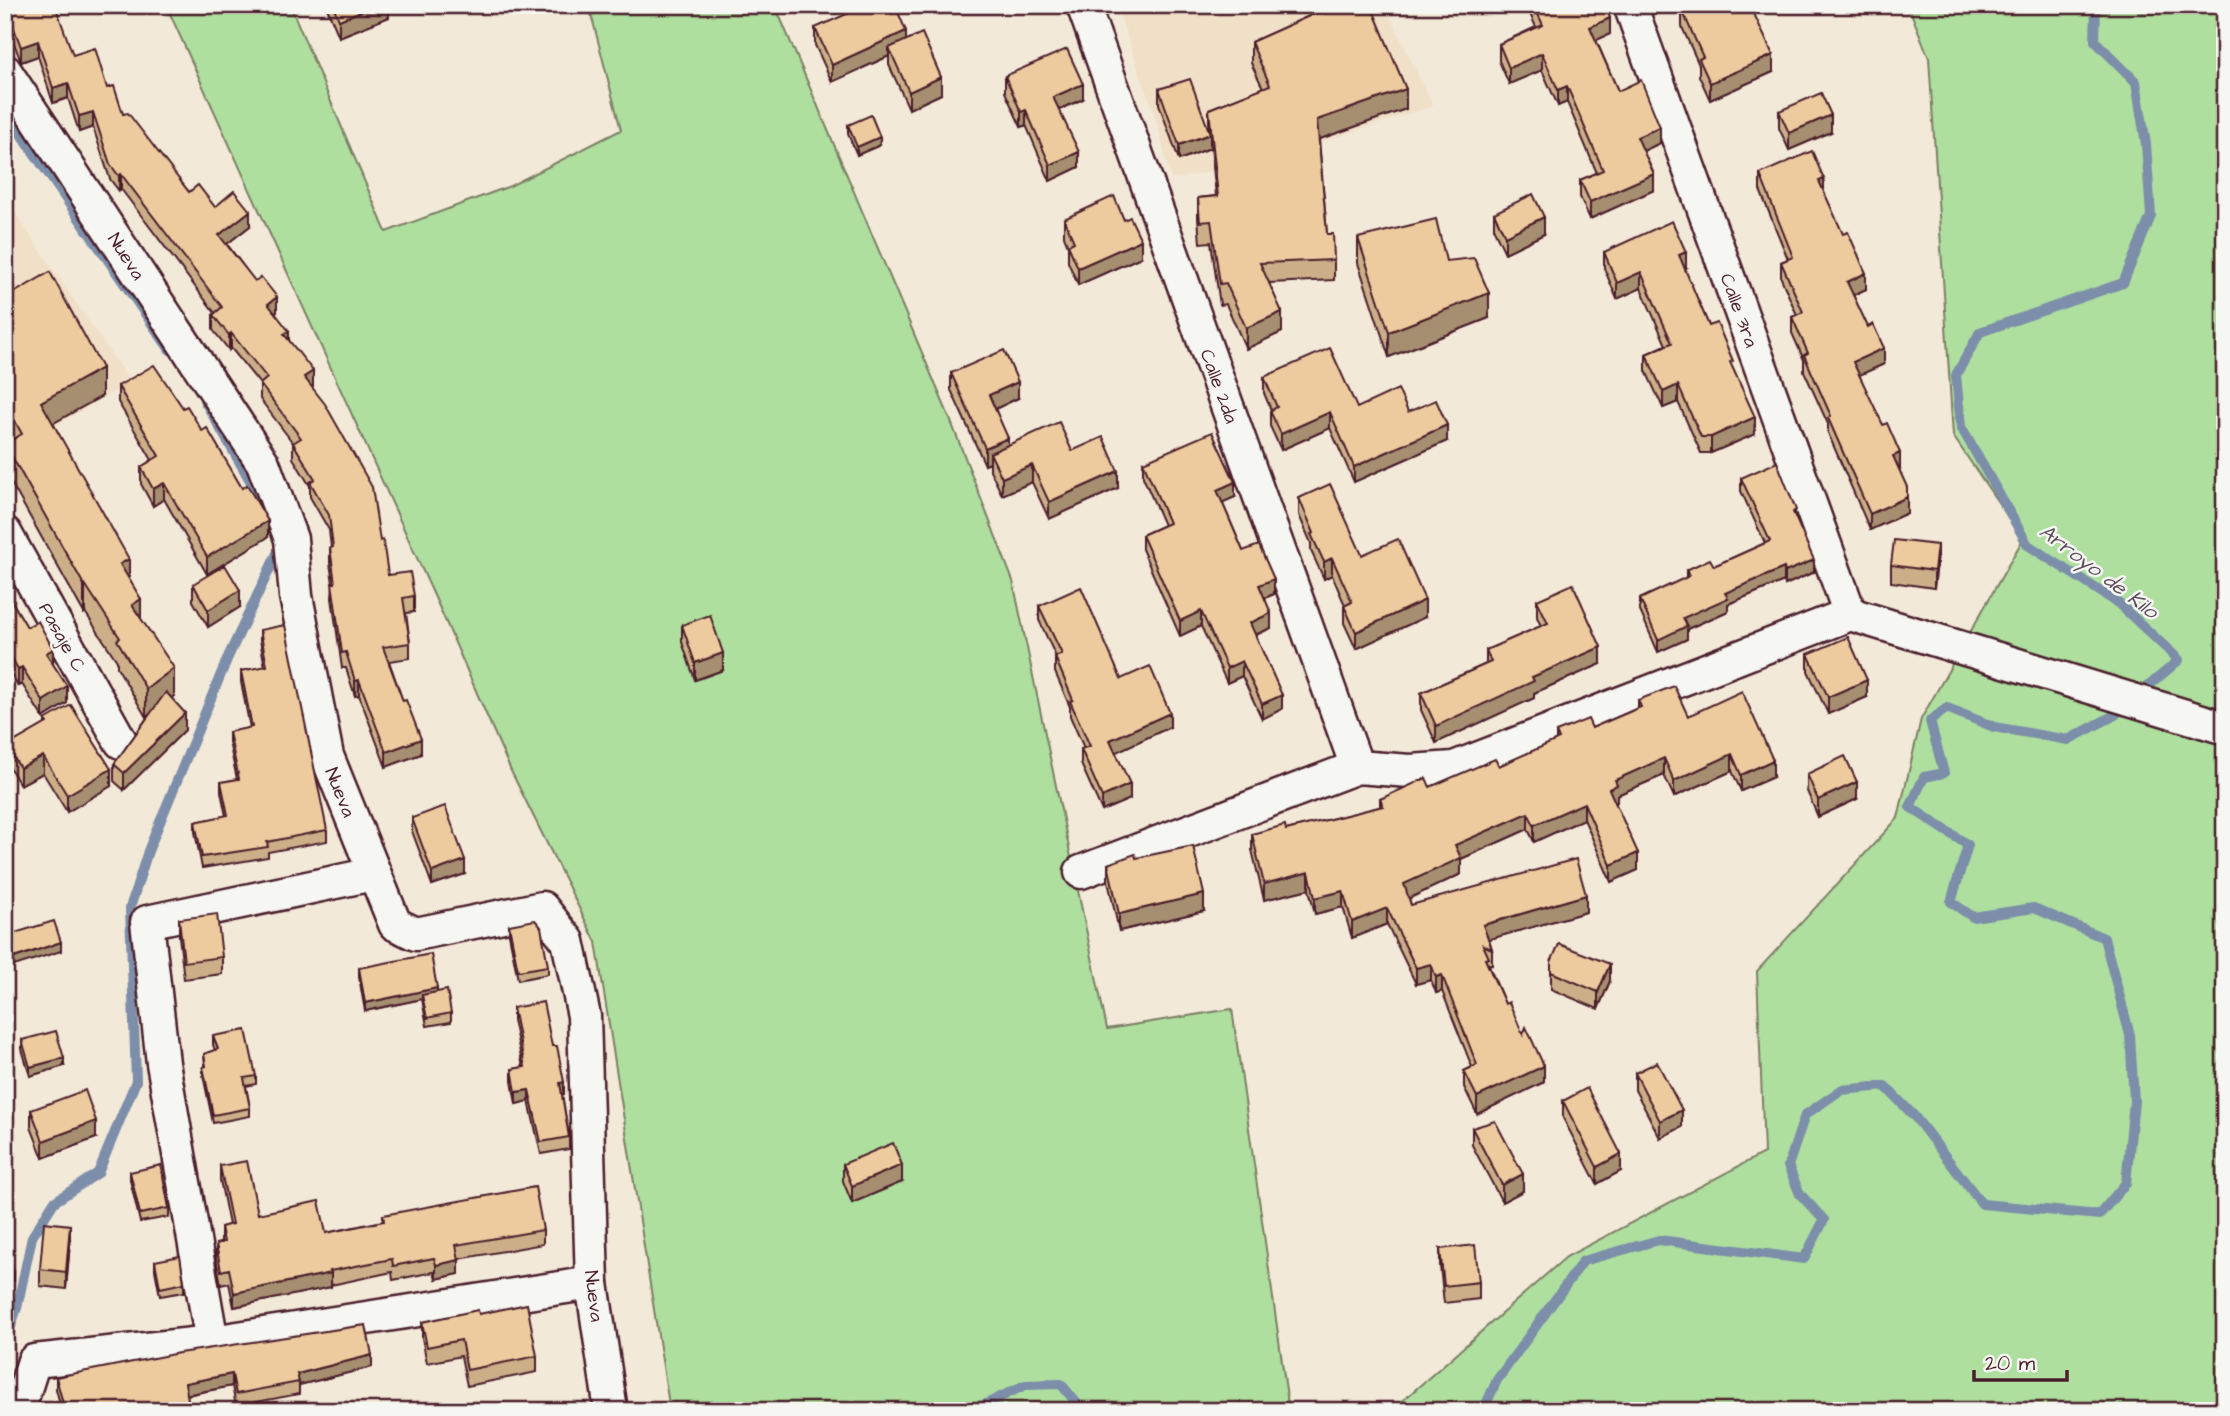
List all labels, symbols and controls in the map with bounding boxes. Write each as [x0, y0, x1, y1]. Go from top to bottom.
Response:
street label: Nueva [100, 228, 151, 286]
street label: Calle 3ra [1713, 270, 1765, 352]
street label: Calle 2da [1193, 346, 1245, 428]
water label: Arroyo de Kilo [2033, 517, 2166, 628]
street label: Pasaje C [32, 598, 92, 678]
street label: Nueva [317, 764, 362, 822]
street label: Nueva [577, 1269, 610, 1324]
scale bar [1974, 1339, 2067, 1383]
text: 20 m [1985, 1349, 2036, 1378]

